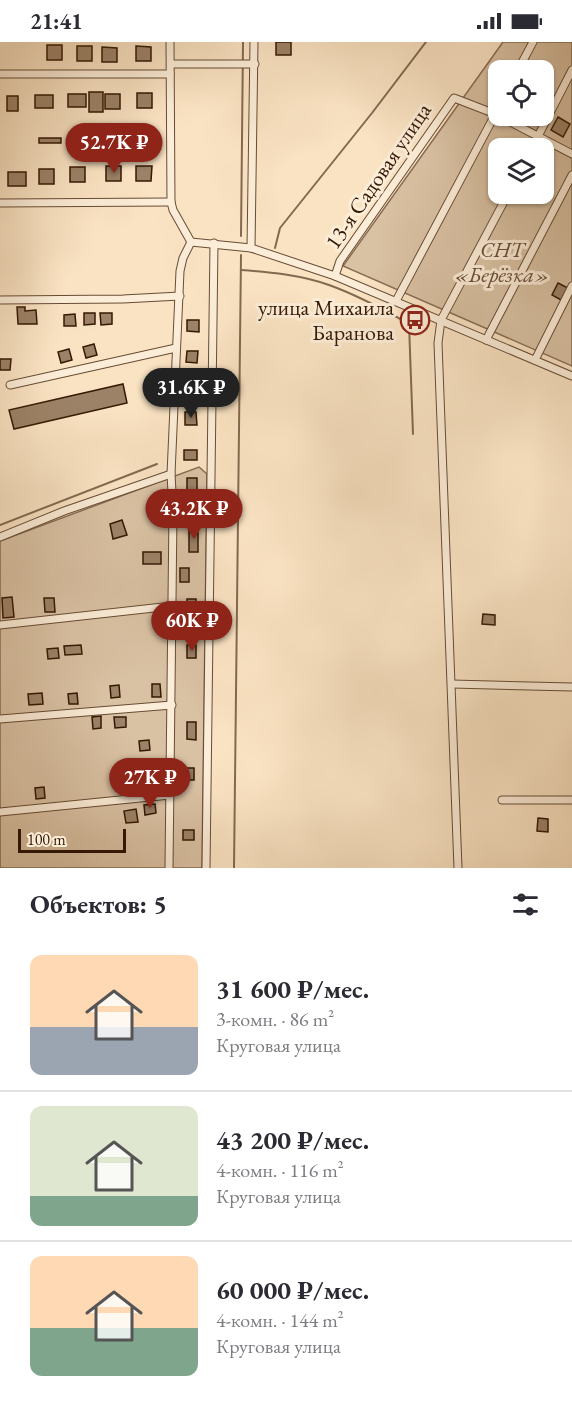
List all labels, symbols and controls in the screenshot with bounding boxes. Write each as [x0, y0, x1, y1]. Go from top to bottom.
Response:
text: 21:41 [30, 7, 83, 36]
map controls [488, 60, 554, 204]
button: locate [488, 60, 554, 126]
street label: 13-я Садовая улица [318, 97, 438, 255]
pin: 52.7K ₽ [59, 123, 169, 174]
text: 52.7K ₽ [80, 129, 148, 155]
button: layers [488, 138, 554, 204]
park label: СНТ «Берёзка» [455, 235, 549, 289]
place label: улица Михаила Баранова [258, 293, 394, 347]
bus stop icon: улица Михаила Баранова [399, 304, 431, 336]
pin: 31.6K ₽ [136, 368, 246, 419]
text: 31.6K ₽ [157, 374, 225, 400]
pin: 43.2K ₽ [139, 489, 249, 540]
text: 43.2K ₽ [160, 495, 228, 521]
pin: 60K ₽ [150, 601, 234, 652]
text: 60K ₽ [165, 607, 219, 633]
pin: 27K ₽ [108, 758, 192, 809]
text: 27K ₽ [123, 764, 177, 790]
scale bar [18, 826, 126, 854]
text: 100 m [27, 829, 66, 850]
text: Объектов: 5 [30, 887, 167, 921]
icon: filters [509, 888, 542, 921]
text: 31 600 ₽/мес. [216, 972, 369, 1006]
icon: home [78, 979, 150, 1051]
text: 3-комн. · 86 m² [216, 1006, 334, 1032]
text: Круговая улица [216, 1032, 341, 1058]
text: 43 200 ₽/мес. [216, 1123, 369, 1157]
icon: home [78, 1130, 150, 1202]
text: 4-комн. · 116 m² [216, 1157, 344, 1183]
text: Круговая улица [216, 1183, 341, 1209]
text: 60 000 ₽/мес. [216, 1273, 369, 1307]
icon: home [78, 1280, 150, 1352]
text: 4-комн. · 144 m² [216, 1307, 344, 1333]
text: Круговая улица [216, 1333, 341, 1359]

